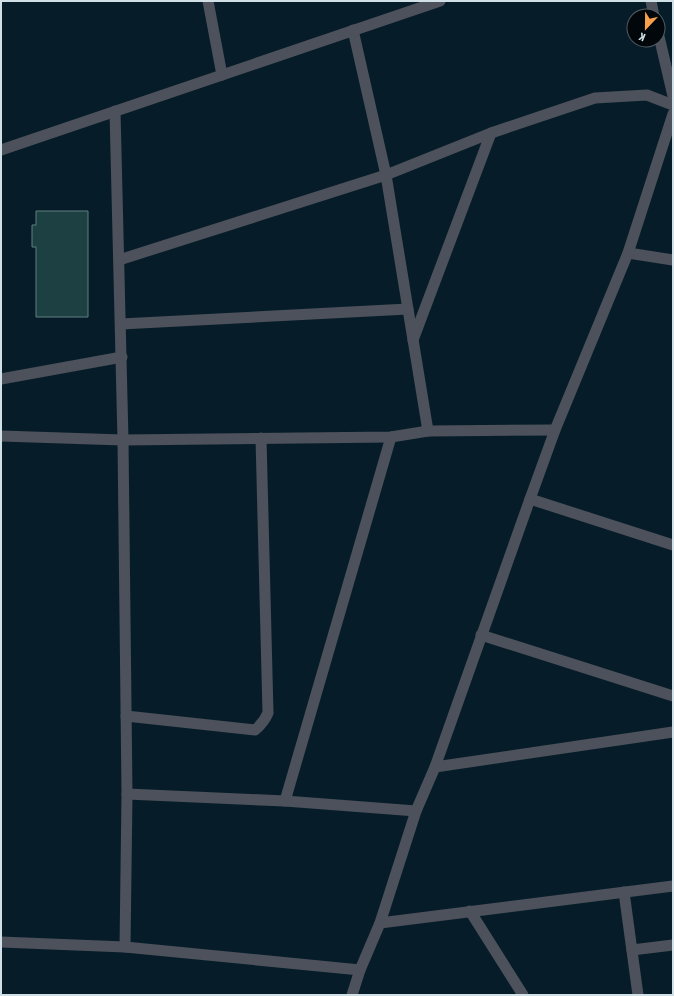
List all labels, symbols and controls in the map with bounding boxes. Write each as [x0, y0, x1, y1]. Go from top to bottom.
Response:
north arrow [626, 8, 666, 48]
text: K [637, 30, 647, 44]

